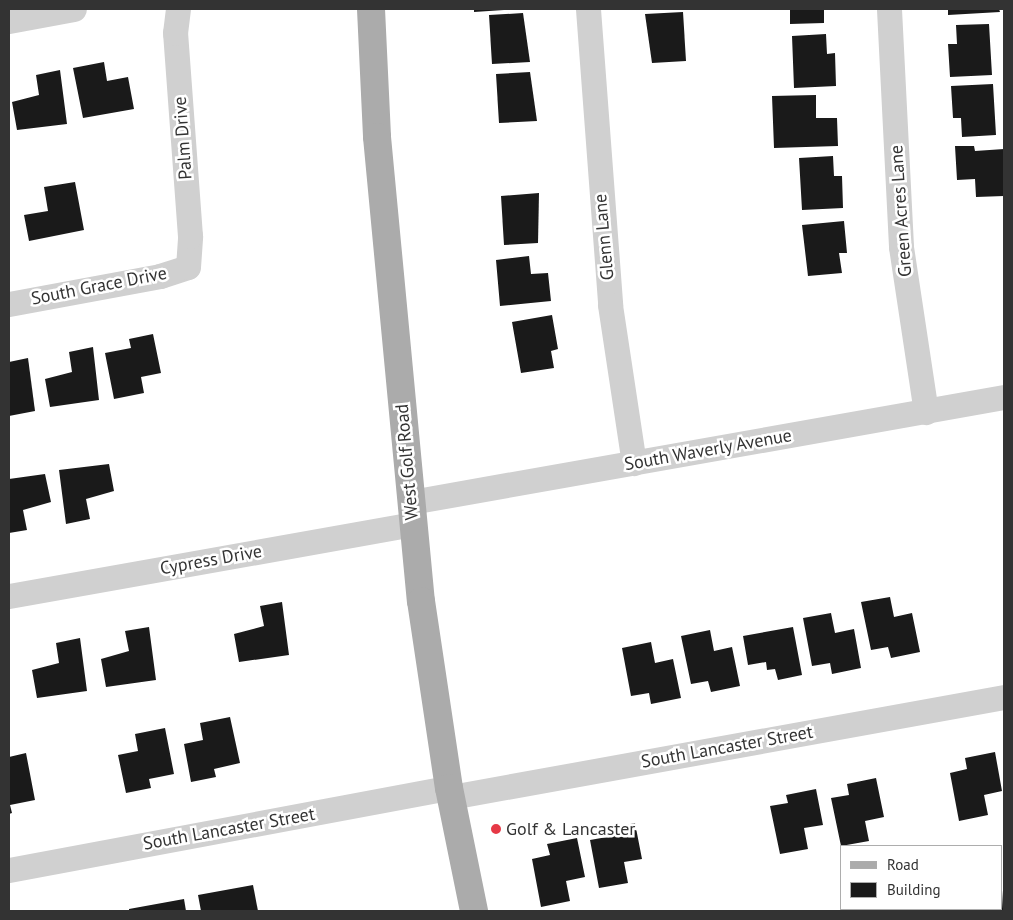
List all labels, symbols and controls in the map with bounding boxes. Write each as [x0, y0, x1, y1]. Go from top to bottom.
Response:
street label: Palm Drive [169, 96, 197, 180]
street label: Green Acres Lane [886, 144, 916, 278]
street label: Glenn Lane [589, 193, 619, 281]
street label: South Grace Drive [29, 262, 169, 310]
street label: West Golf Road [391, 403, 423, 521]
street label: South Waverly Avenue [622, 425, 794, 475]
street label: Cypress Drive [158, 540, 264, 580]
street label: South Lancaster Street [639, 721, 815, 773]
street label: South Lancaster Street [141, 803, 317, 855]
place label: Golf & Lancaster [506, 818, 635, 840]
marker: Golf & Lancaster [490, 823, 502, 835]
legend [840, 845, 1003, 910]
text: Road [887, 855, 919, 874]
text: Building [887, 880, 941, 899]

